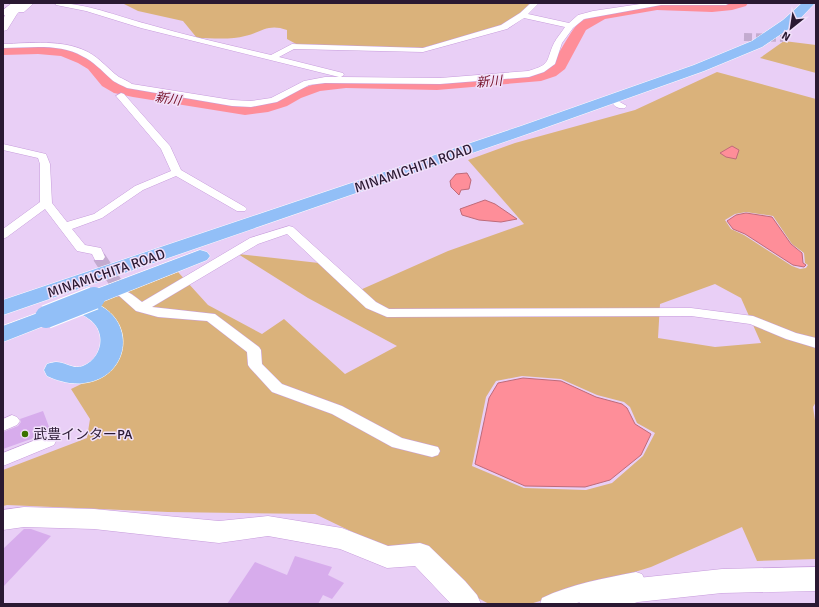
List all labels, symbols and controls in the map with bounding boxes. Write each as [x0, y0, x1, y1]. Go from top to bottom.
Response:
north arrow [771, 8, 811, 48]
text: N [780, 29, 793, 44]
water label: 新川 [475, 73, 505, 91]
water label: 新川 [154, 89, 184, 109]
street label: MINAMICHITA ROAD [352, 140, 474, 197]
street label: MINAMICHITA ROAD [45, 245, 167, 302]
place label: 武豊インターPA [33, 426, 133, 443]
marker: 武豊インターPA [20, 429, 30, 439]

